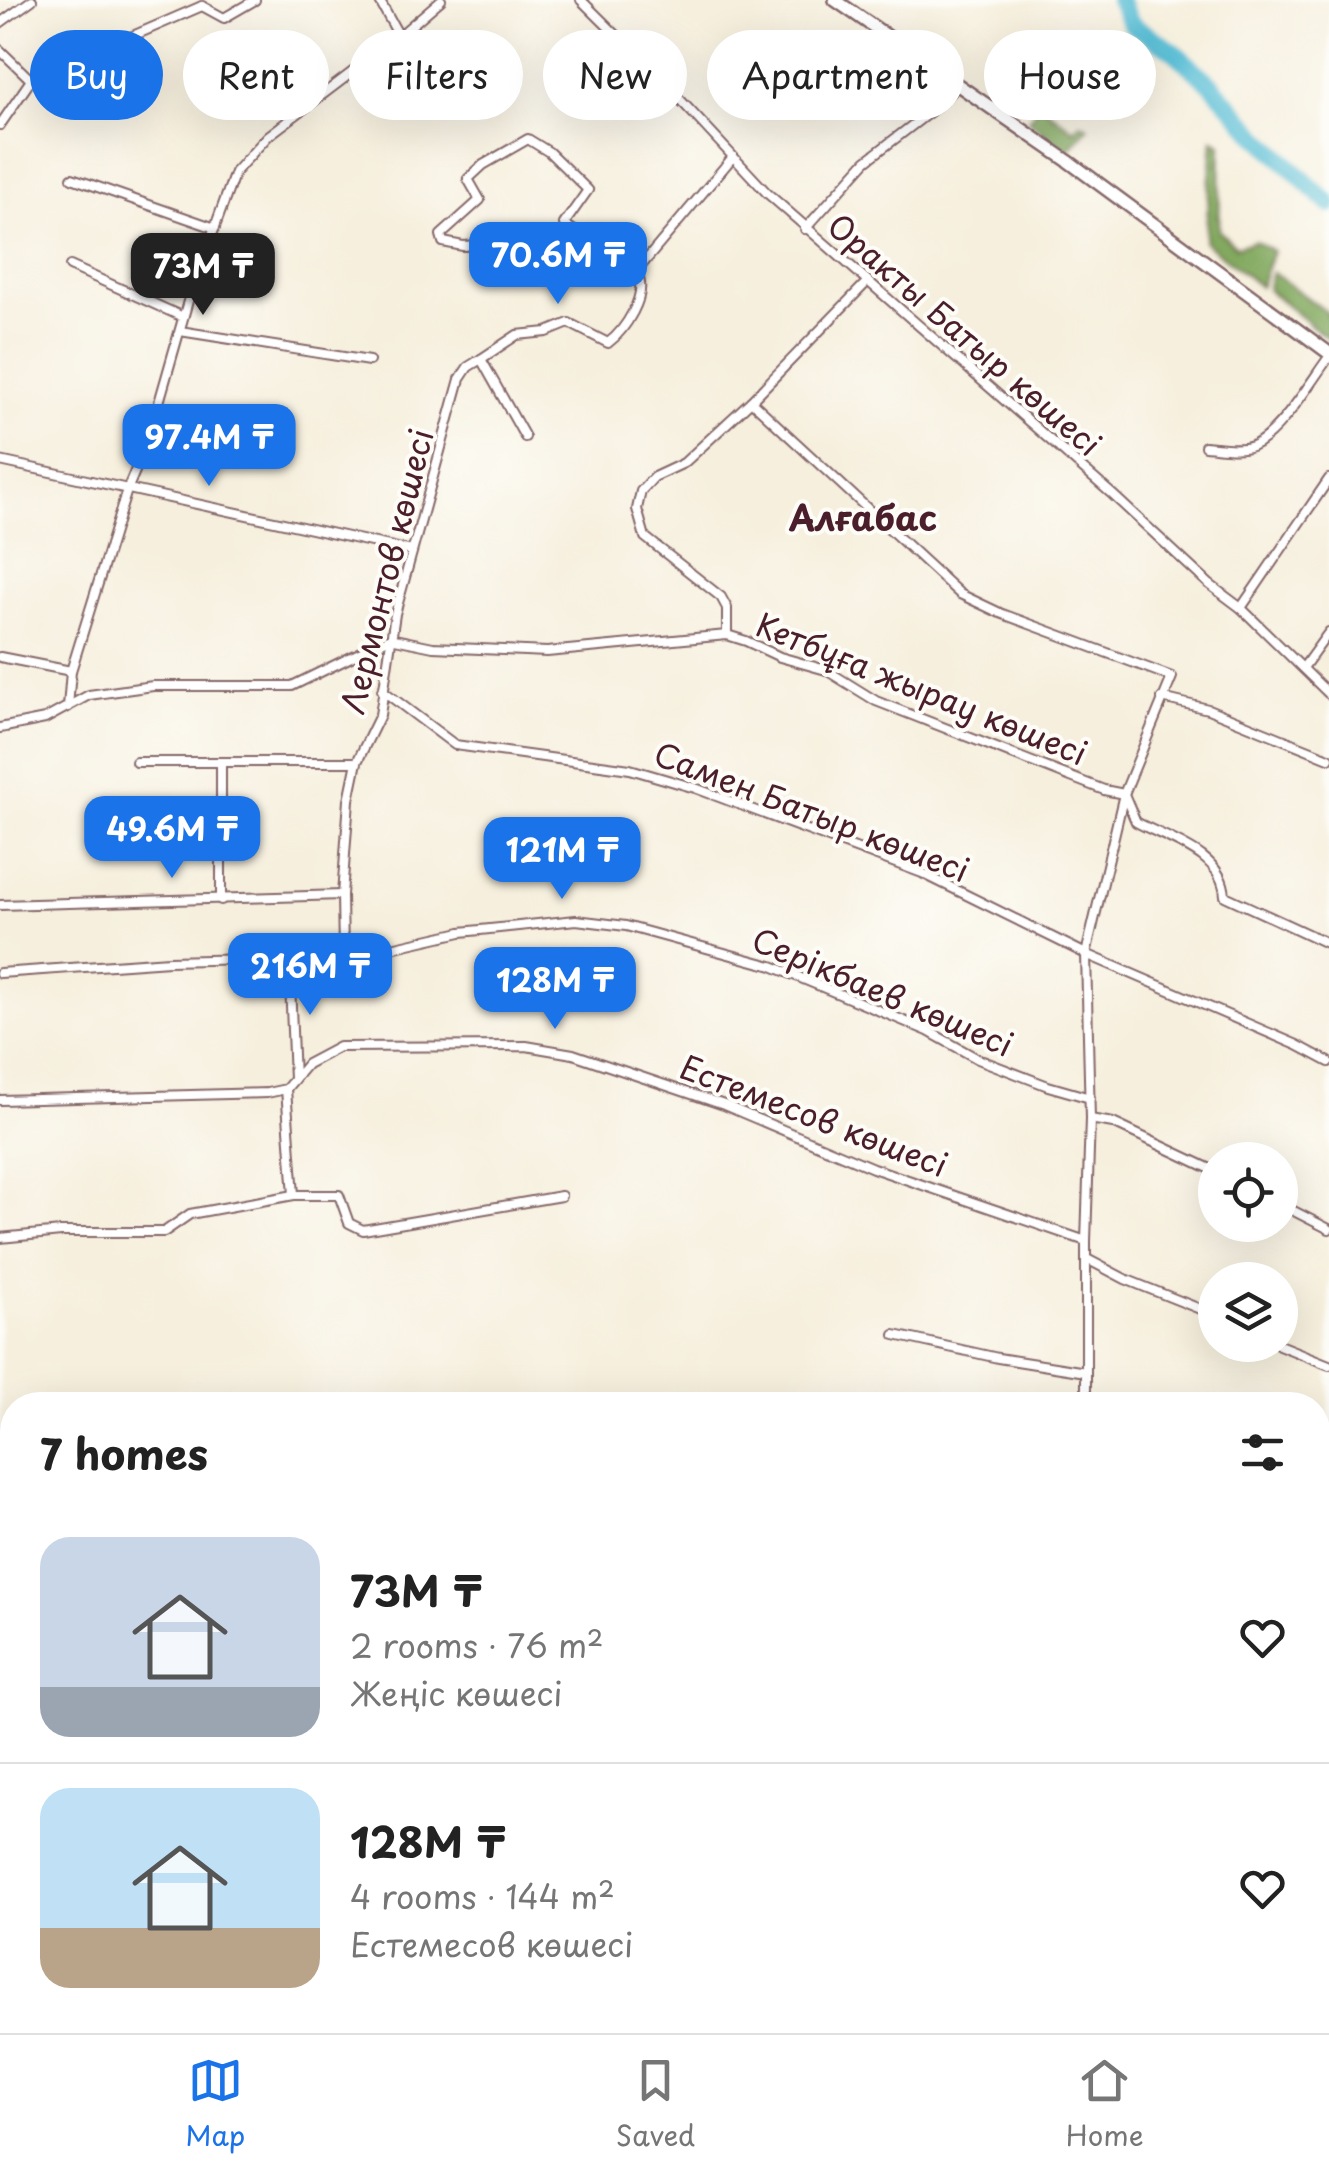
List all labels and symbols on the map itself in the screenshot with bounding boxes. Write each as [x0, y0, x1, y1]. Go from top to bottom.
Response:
street label: Оракты Батыр көшесі [817, 201, 1113, 467]
pin: 70.6M ₸ [466, 222, 650, 307]
pin: 73M ₸ [133, 233, 273, 318]
pin: 97.4M ₸ [117, 404, 301, 489]
street label: Лермонтов көшесі [327, 424, 445, 718]
district label: Алғабас [788, 490, 937, 543]
street label: Кетбұға жырау көшесі [749, 600, 1095, 776]
street label: Самен Батыр көшесі [648, 729, 976, 893]
pin: 49.6M ₸ [80, 796, 264, 881]
pin: 121M ₸ [481, 817, 643, 902]
street label: Серікбаев көшесі [745, 914, 1021, 1068]
pin: 216M ₸ [229, 933, 391, 1018]
pin: 128M ₸ [474, 947, 636, 1032]
street label: Естемесов көшесі [673, 1042, 955, 1188]

